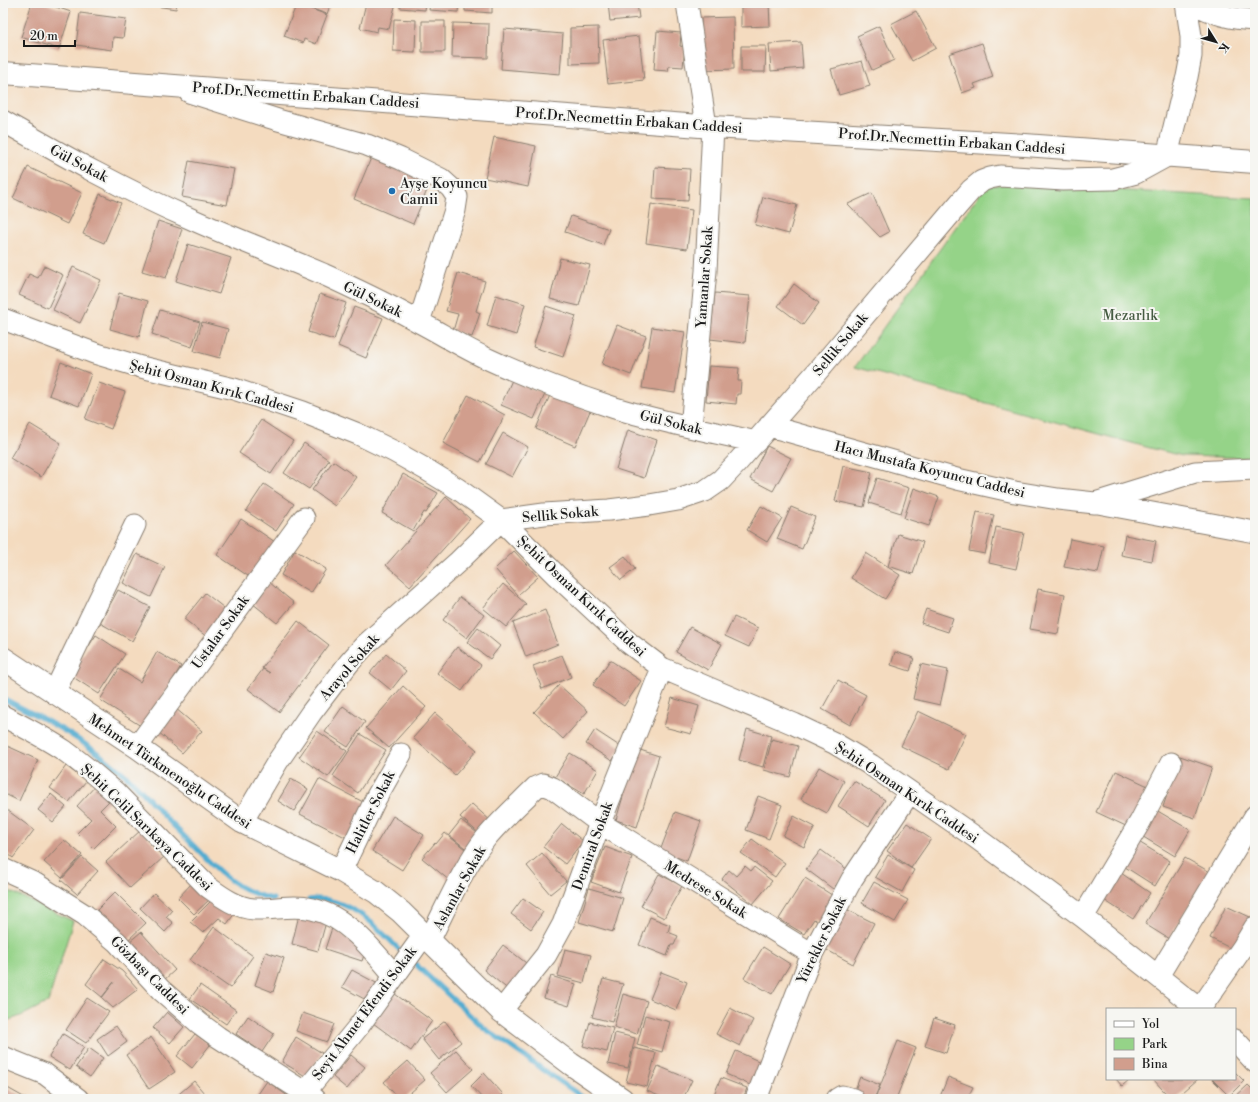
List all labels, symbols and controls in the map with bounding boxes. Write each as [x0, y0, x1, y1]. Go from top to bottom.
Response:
scale bar [24, 22, 75, 48]
north arrow [1196, 22, 1236, 62]
text: 20 m [30, 29, 58, 44]
text: K [1214, 40, 1231, 56]
street label: Prof.Dr.Necmettin Erbakan Caddesi [192, 79, 420, 113]
street label: Prof.Dr.Necmettin Erbakan Caddesi [515, 104, 743, 138]
street label: Prof.Dr.Necmettin Erbakan Caddesi [838, 125, 1066, 159]
street label: Gül Sokak [46, 141, 111, 187]
place label: Ayşe Koyuncu Camii [399, 175, 488, 209]
marker: Ayşe Koyuncu Camii [387, 186, 397, 196]
street label: Yamanlar Sokak [692, 225, 718, 329]
street label: Gül Sokak [340, 278, 406, 322]
park label: Mezarlık [1102, 307, 1158, 325]
street label: Sellik Sokak [809, 309, 873, 380]
street label: Şehit Osman Kırık Caddesi [128, 356, 296, 418]
street label: Gül Sokak [638, 407, 704, 440]
street label: Hacı Mustafa Koyuncu Caddesi [833, 438, 1027, 502]
street label: Sellik Sokak [521, 503, 600, 527]
street label: Şehit Osman Kırık Caddesi [513, 532, 650, 661]
street label: Ustalar Sokak [188, 592, 254, 673]
street label: Arayol Sokak [315, 630, 384, 705]
street label: Mehmet Türkmenoğlu Caddesi [84, 710, 255, 833]
street label: Şehit Osman Kırık Caddesi [831, 738, 982, 848]
street label: Şehit Celil Sarıkaya Caddesi [77, 760, 216, 896]
street label: Halitler Sokak [342, 768, 400, 857]
street label: Demiral Sokak [569, 799, 618, 893]
street label: Aslanlar Sokak [429, 843, 491, 935]
street label: Medrese Sokak [661, 857, 751, 923]
street label: Yürekler Sokak [793, 893, 851, 988]
street label: Gözbaşı Caddesi [106, 933, 193, 1019]
street label: Seyit Ahmet Efendi Sokak [309, 943, 421, 1084]
legend [1106, 1008, 1236, 1080]
text: Yol [1141, 1017, 1160, 1032]
text: Park [1142, 1037, 1168, 1052]
text: Bina [1141, 1057, 1169, 1072]

